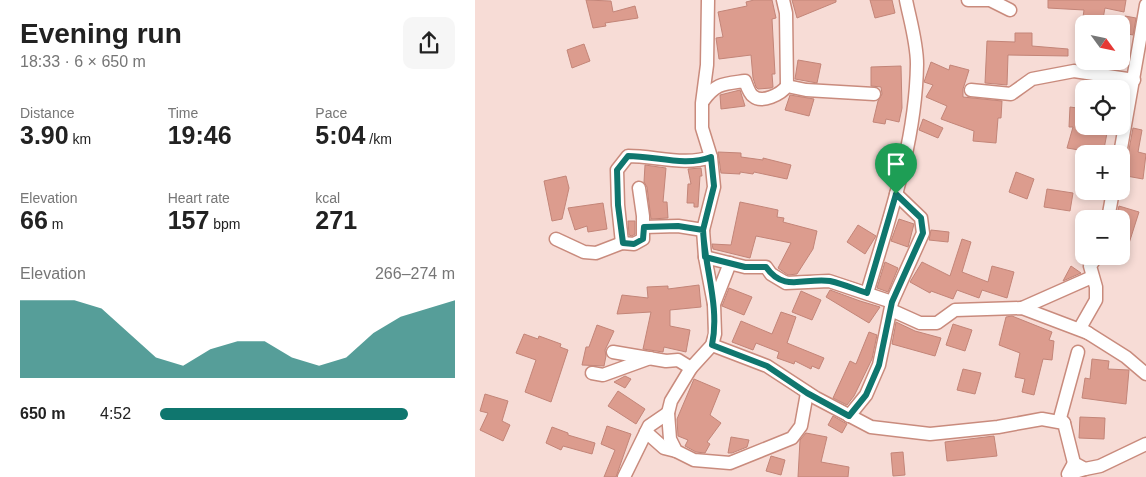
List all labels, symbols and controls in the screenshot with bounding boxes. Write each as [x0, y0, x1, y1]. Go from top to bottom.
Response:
north arrow [1075, 15, 1130, 70]
map controls [1075, 15, 1130, 265]
button: share [403, 17, 455, 69]
text: Evening run [20, 18, 182, 49]
text: 18:33 · 6 × 650 m [20, 53, 146, 70]
button: locate [1075, 80, 1130, 135]
text: Distance [20, 105, 74, 121]
text: Time [168, 105, 198, 121]
text: Pace [315, 105, 347, 121]
text: 3.90 [20, 121, 69, 149]
text: 19:46 [168, 121, 232, 149]
text: 5:04 [315, 121, 365, 149]
text: km [69, 131, 91, 147]
text: /km [365, 131, 392, 147]
pin [875, 143, 917, 194]
button: + [1075, 145, 1130, 200]
icon: arrive [882, 150, 910, 178]
text: Elevation [20, 190, 78, 206]
text: Heart rate [168, 190, 230, 206]
text: kcal [315, 190, 340, 206]
text: 66 [20, 206, 48, 234]
text: 157 [168, 206, 209, 234]
text: 271 [315, 206, 357, 234]
button: − [1075, 210, 1130, 265]
text: m [48, 216, 63, 232]
text: bpm [209, 216, 241, 232]
text: Elevation [20, 265, 86, 282]
text: 266–274 m [375, 265, 455, 282]
text: 650 m [20, 405, 65, 422]
text: 4:52 [100, 405, 131, 422]

